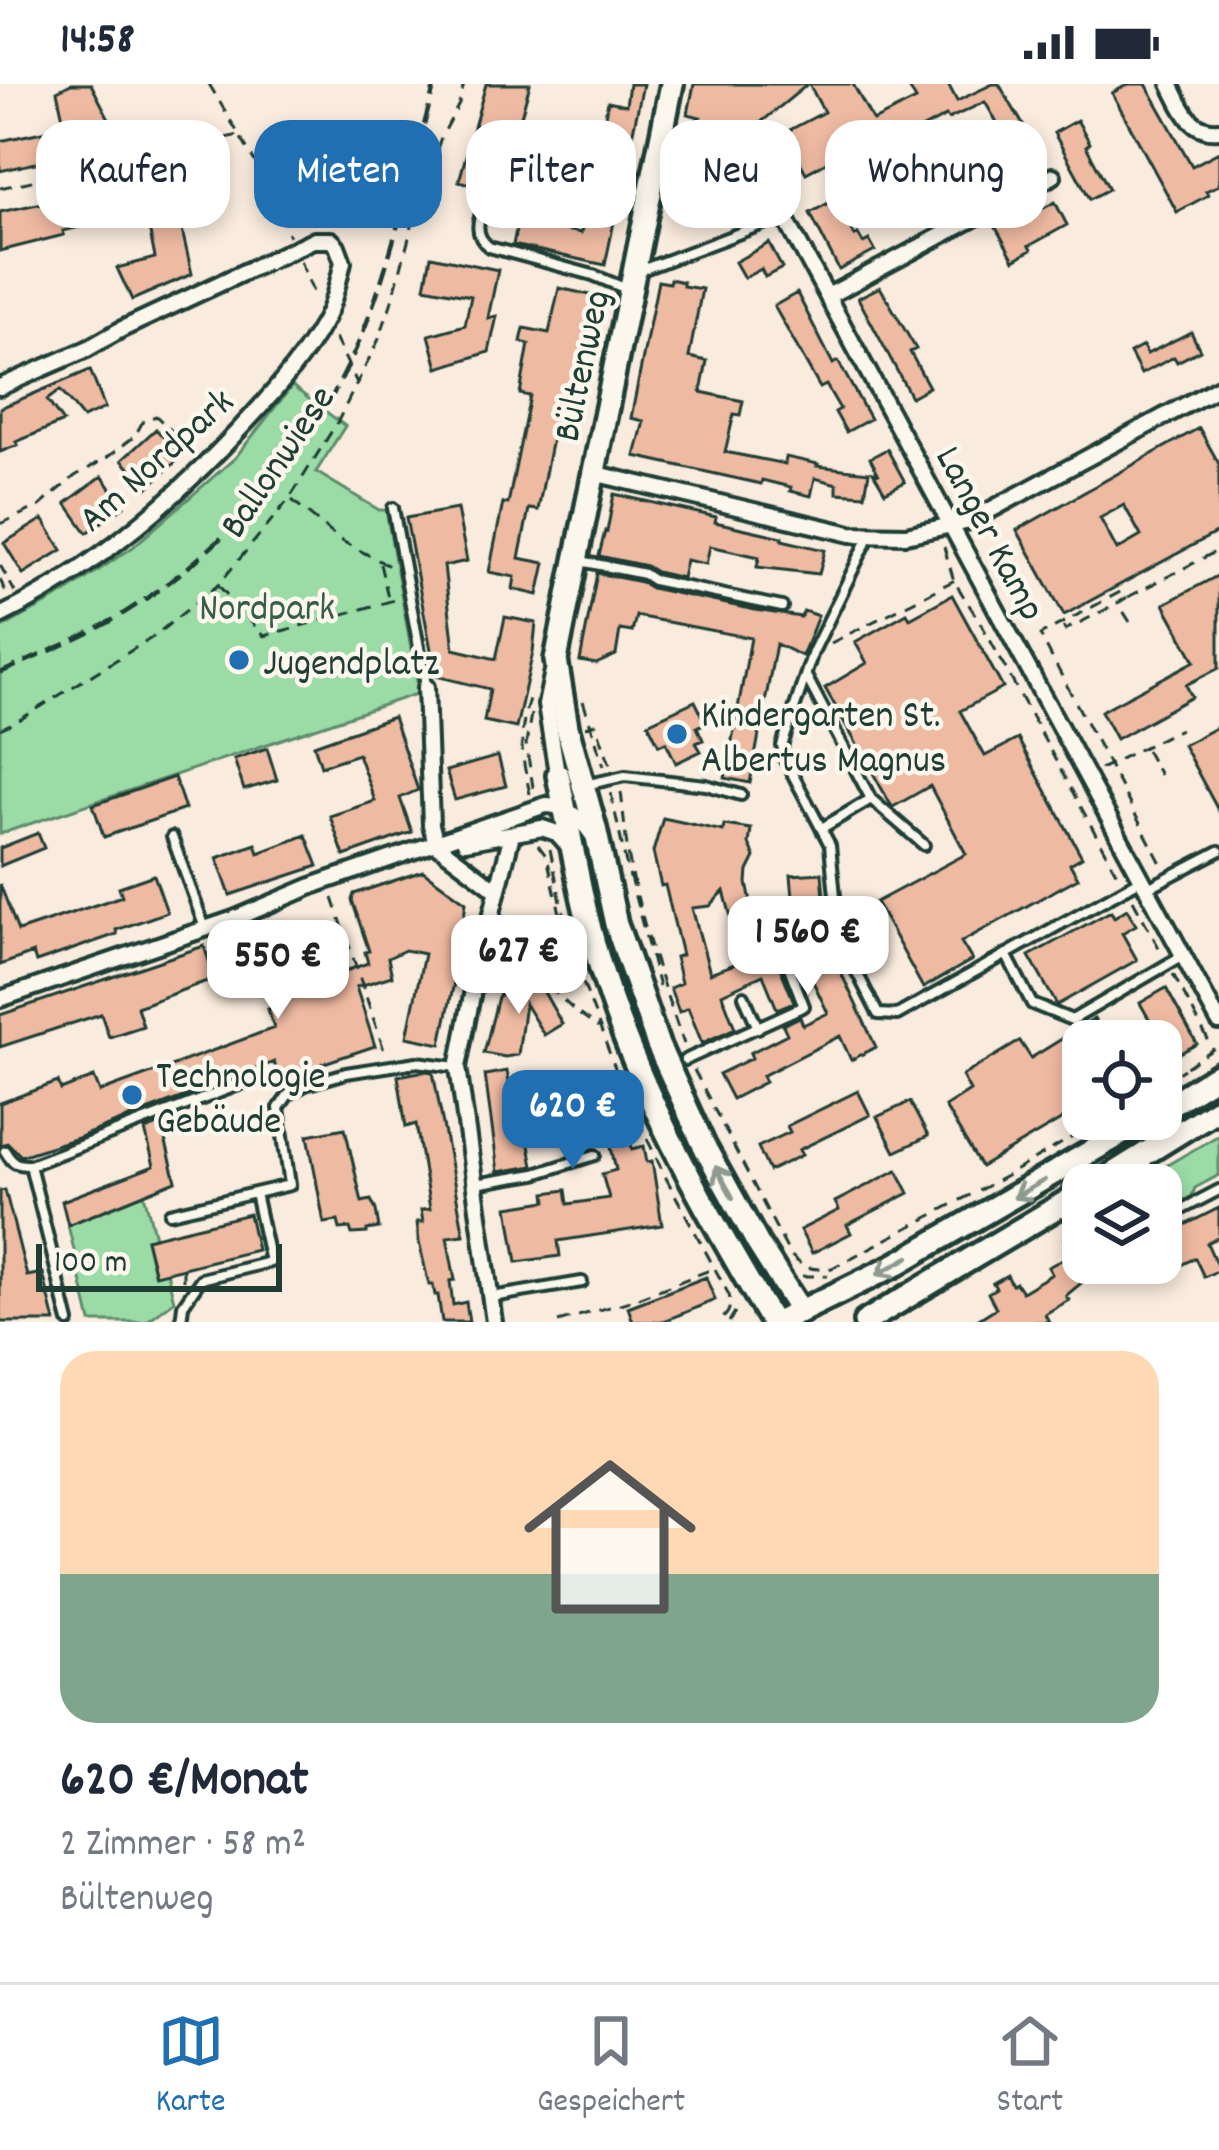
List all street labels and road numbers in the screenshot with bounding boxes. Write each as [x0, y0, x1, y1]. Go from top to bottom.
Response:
street label: Bültenweg [543, 286, 628, 447]
street label: Ballonwiese [209, 376, 352, 551]
street label: Am Nordpark [68, 378, 249, 548]
street label: Langer Kamp [918, 438, 1056, 632]

